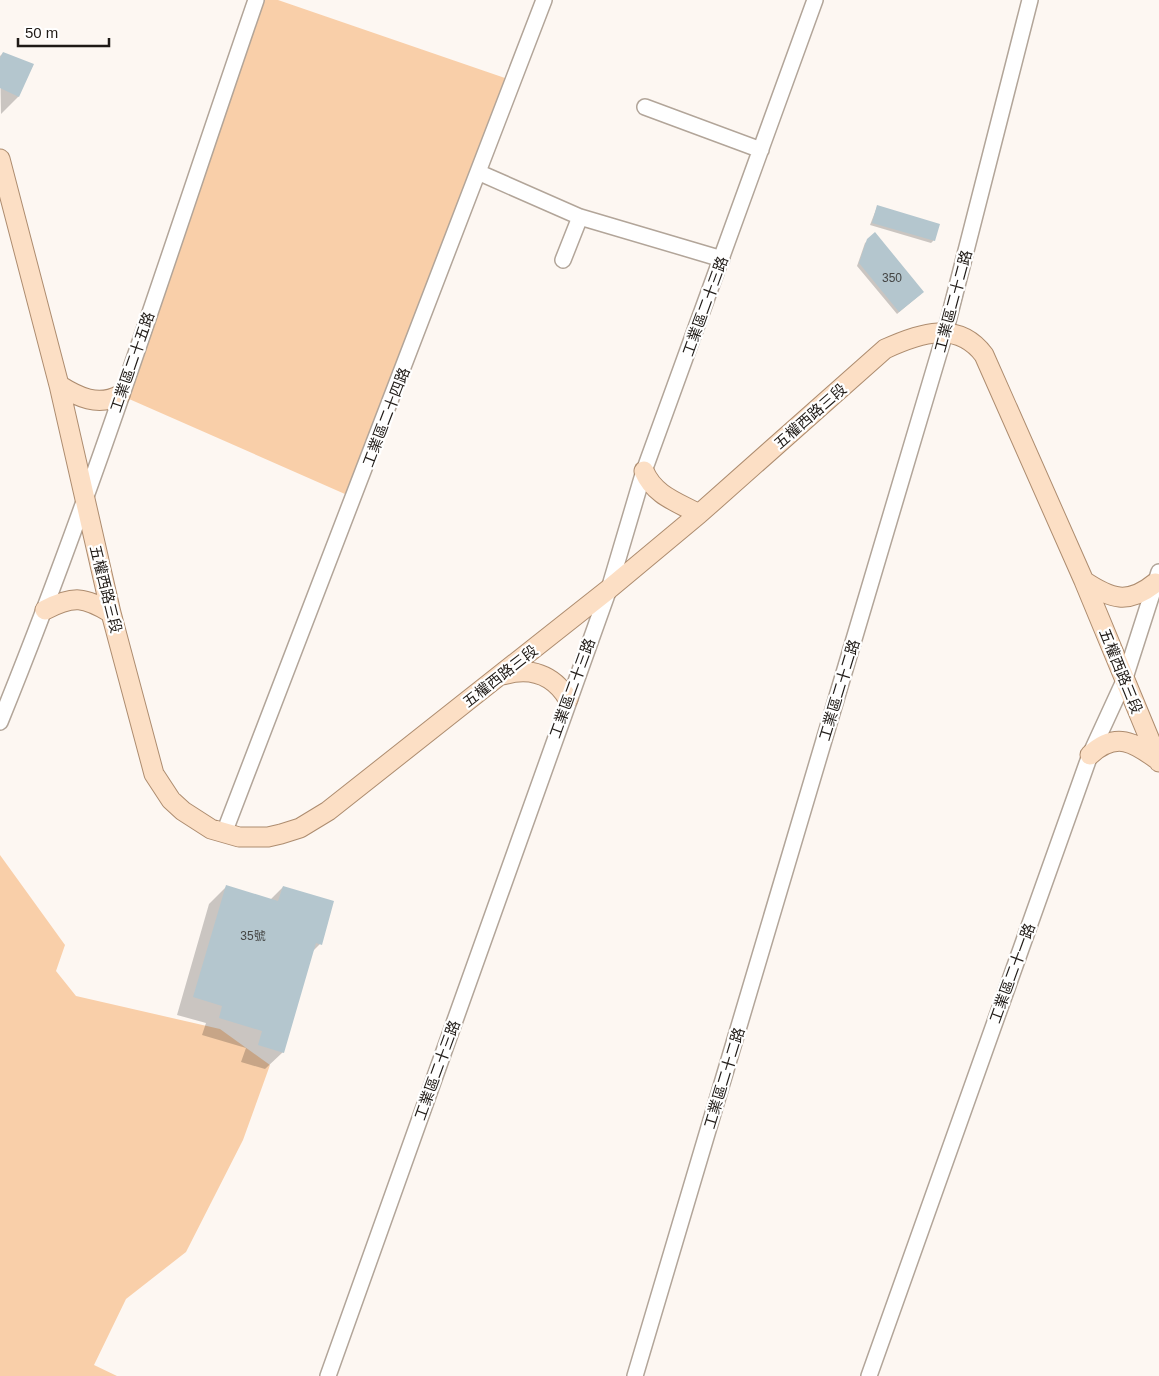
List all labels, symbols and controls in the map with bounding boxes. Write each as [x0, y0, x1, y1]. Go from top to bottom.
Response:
scale bar [18, 15, 109, 47]
text: 50 m [25, 24, 58, 41]
street label: 工業區二十二路 [931, 248, 975, 354]
street label: 工業區二十三路 [679, 254, 731, 358]
house number: 350 [882, 271, 902, 285]
street label: 工業區二十五路 [107, 310, 157, 414]
street label: 工業區二十四路 [359, 365, 413, 469]
street label: 五權西路三段 [770, 380, 850, 452]
street label: 五權西路三段 [87, 543, 125, 635]
street label: 五權西路三段 [1096, 626, 1146, 716]
street label: 工業區二十三路 [546, 636, 598, 740]
street label: 工業區二十二路 [816, 637, 862, 743]
street label: 五權西路三段 [459, 642, 541, 710]
street label: 工業區二十一路 [986, 921, 1038, 1025]
house number: 35號 [240, 929, 266, 943]
street label: 工業區二十三路 [411, 1018, 463, 1122]
street label: 工業區二十二路 [701, 1025, 747, 1131]

